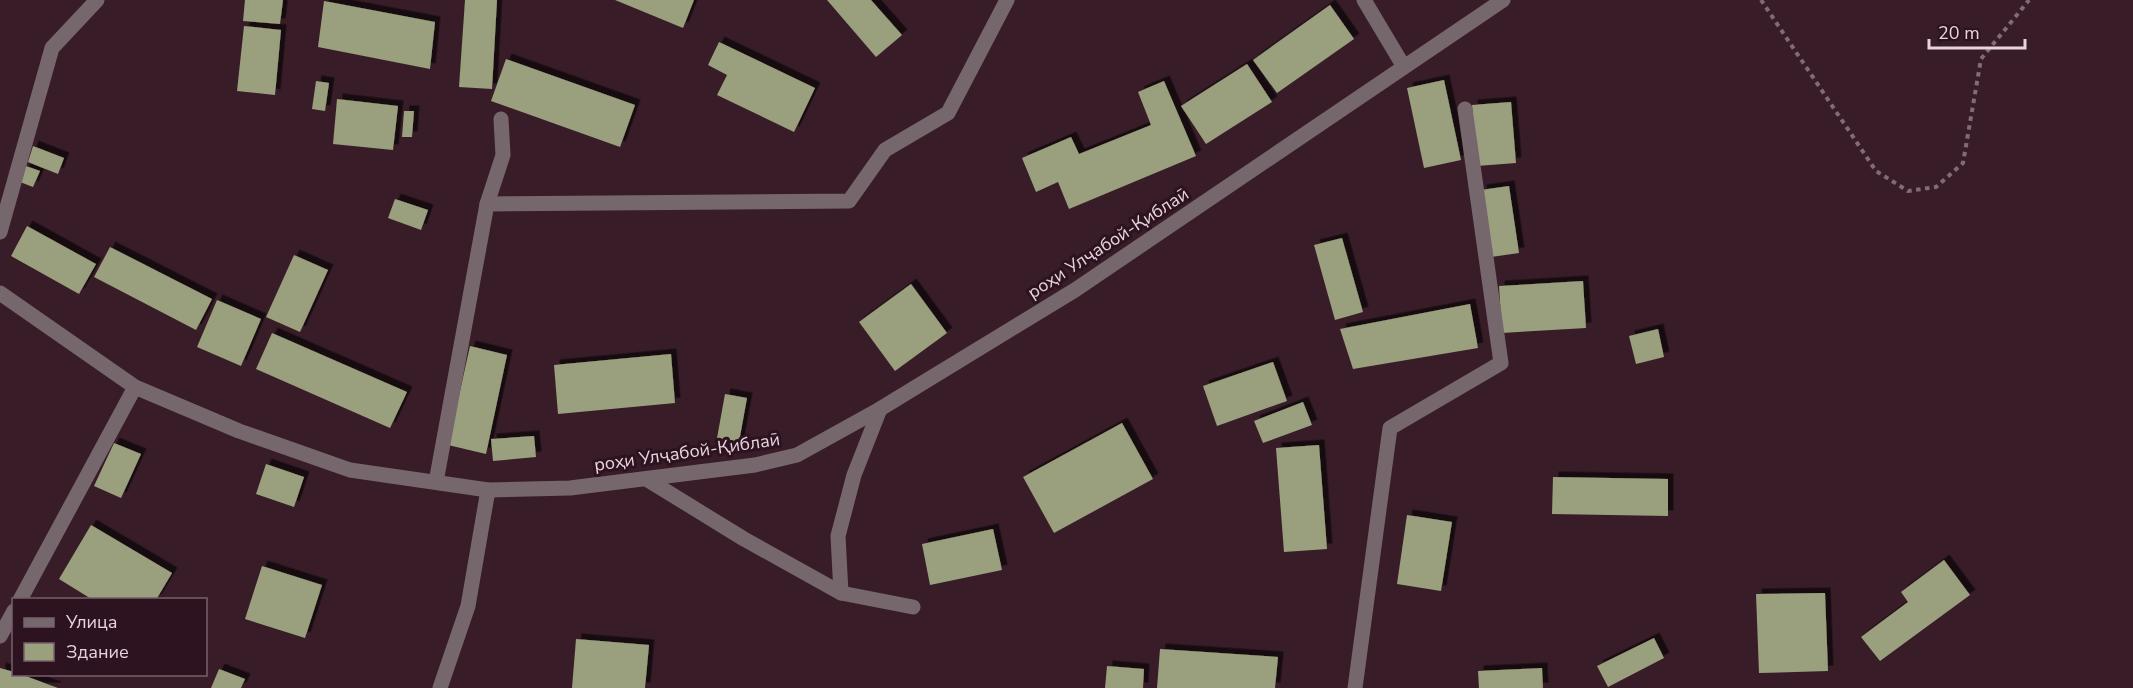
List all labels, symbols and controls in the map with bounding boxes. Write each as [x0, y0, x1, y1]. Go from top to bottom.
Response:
scale bar [1929, 12, 2025, 50]
text: 20 m [1938, 21, 1980, 45]
street label: роҳи Улҷабой-Қиблаӣ [1023, 182, 1193, 304]
street label: роҳи Улҷабой-Қиблаӣ [592, 427, 782, 477]
legend [12, 598, 207, 676]
text: Улица [65, 610, 117, 634]
text: Здание [66, 640, 129, 664]

